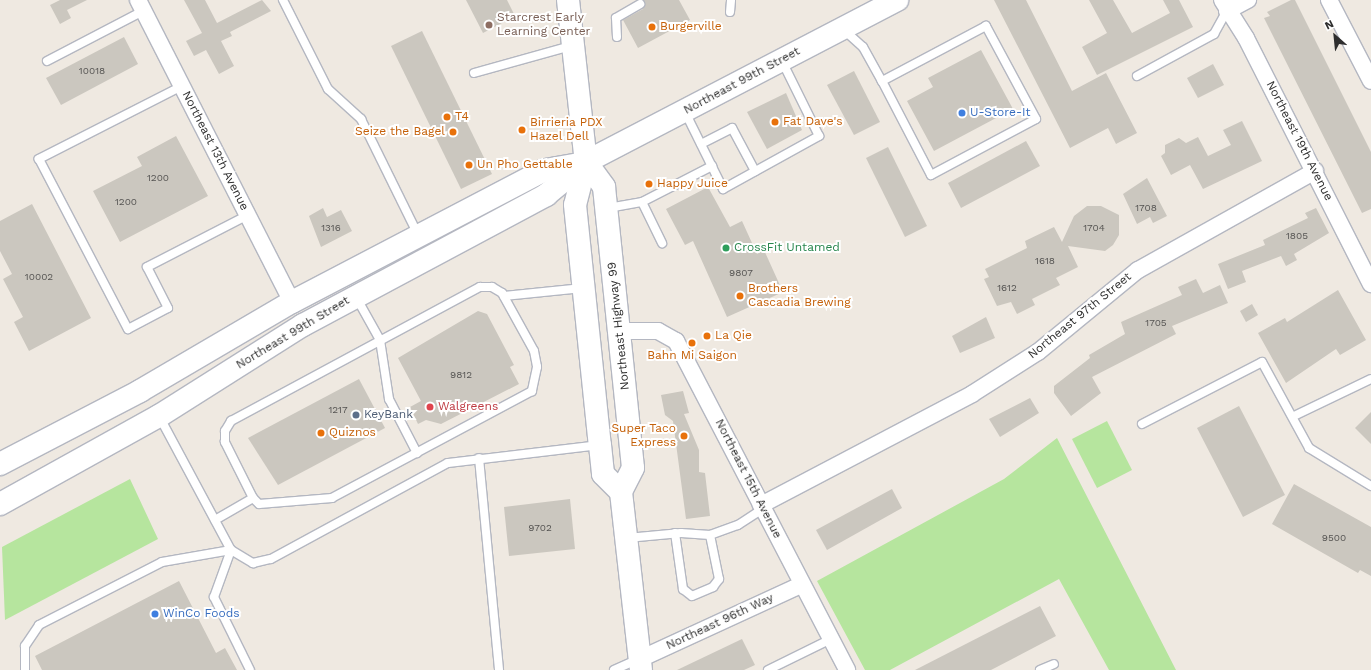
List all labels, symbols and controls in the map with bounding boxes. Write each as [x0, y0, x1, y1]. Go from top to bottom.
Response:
place label: Starcrest Early Learning Center [497, 11, 590, 39]
north arrow [1315, 16, 1355, 56]
text: N [1323, 17, 1336, 33]
marker: Starcrest Early Learning Center [484, 20, 494, 30]
place label: Burgerville [660, 20, 722, 34]
marker: Burgerville [647, 22, 657, 32]
street label: Northeast 99th Street [681, 44, 803, 118]
house number: 10018 [79, 65, 105, 77]
street label: Northeast 19th Avenue [1262, 78, 1336, 204]
street label: Northeast 13th Avenue [178, 89, 252, 213]
place label: U-Store-It [970, 106, 1031, 120]
marker: U-Store-It [957, 108, 967, 118]
place label: T4 [455, 110, 469, 124]
marker: T4 [442, 112, 452, 122]
place label: Fat Dave's [783, 115, 843, 129]
place label: Birrieria PDX Hazel Dell [530, 116, 603, 144]
marker: Fat Dave's [770, 117, 780, 127]
place label: Seize the Bagel [355, 125, 445, 139]
marker: Birrieria PDX Hazel Dell [517, 125, 527, 135]
marker: Seize the Bagel [448, 127, 458, 137]
place label: Un Pho Gettable [477, 158, 573, 172]
marker: Un Pho Gettable [464, 160, 474, 170]
house number: 1200 [147, 172, 169, 184]
place label: Happy Juice [657, 177, 729, 191]
marker: Happy Juice [644, 179, 654, 189]
house number: 1200 [115, 196, 137, 208]
house number: 1708 [1135, 202, 1157, 214]
house number: 1316 [321, 222, 341, 234]
house number: 1704 [1083, 222, 1105, 234]
house number: 1805 [1286, 230, 1308, 242]
place label: CrossFit Untamed [734, 241, 840, 255]
marker: CrossFit Untamed [721, 243, 731, 253]
house number: 1618 [1035, 255, 1055, 267]
street label: Northeast Highway 99 [605, 261, 633, 391]
house number: 9807 [729, 267, 753, 279]
street label: Northeast 97th Street [1025, 270, 1135, 362]
house number: 10002 [25, 271, 53, 283]
place label: Brothers Cascadia Brewing [748, 282, 851, 310]
house number: 1612 [997, 282, 1017, 294]
marker: Brothers Cascadia Brewing [735, 291, 745, 301]
street label: Northeast 99th Street [234, 293, 352, 373]
house number: 1705 [1145, 317, 1167, 329]
place label: La Qie [715, 329, 752, 343]
marker: La Qie [702, 331, 712, 341]
marker: Bahn Mi Saigon [687, 338, 697, 348]
place label: Bahn Mi Saigon [647, 349, 737, 363]
house number: 9812 [450, 369, 472, 381]
place label: Walgreens [438, 400, 498, 414]
marker: Walgreens [425, 402, 435, 412]
house number: 1217 [328, 404, 348, 416]
place label: KeyBank [364, 408, 413, 422]
marker: KeyBank [351, 410, 361, 420]
street label: Northeast 15th Avenue [711, 417, 785, 541]
place label: Super Taco Express [611, 422, 676, 450]
place label: Quiznos [329, 426, 376, 440]
marker: Quiznos [316, 428, 326, 438]
marker: Super Taco Express [679, 431, 689, 441]
house number: 9702 [528, 522, 552, 534]
house number: 9500 [1322, 532, 1346, 544]
street label: Northeast 96th Way [664, 591, 776, 653]
place label: WinCo Foods [163, 607, 240, 621]
marker: WinCo Foods [150, 609, 160, 619]

